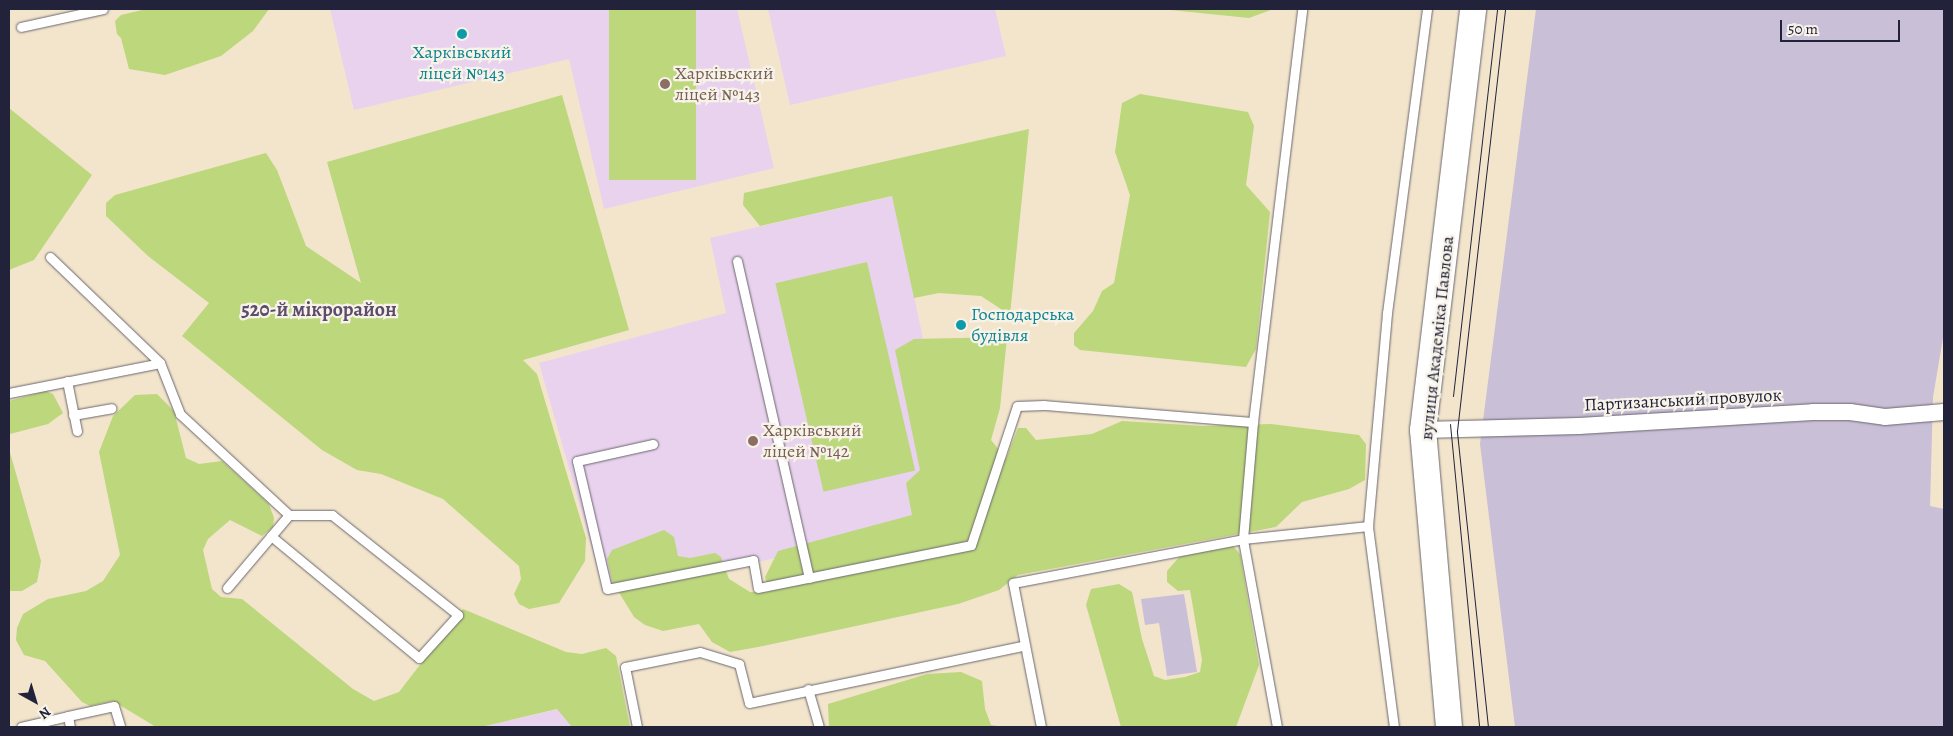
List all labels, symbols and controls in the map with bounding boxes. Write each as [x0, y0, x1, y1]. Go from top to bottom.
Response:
scale bar [1783, 10, 1903, 42]
text: 50 m [1788, 19, 1818, 39]
marker: Харківський ліцей №143 [456, 28, 468, 40]
place label: Харківський ліцей №143 [413, 42, 511, 84]
place label: Харківьский ліцей №143 [675, 63, 773, 106]
marker: Харківьский ліцей №143 [659, 78, 671, 90]
street label: вулиця Академіка Павлова [1416, 235, 1458, 441]
district label: 520-й мікрорайон [241, 297, 397, 321]
place label: Господарська будівля [971, 304, 1074, 346]
marker: Господарська будівля [955, 319, 967, 331]
street label: Партизанський провулок [1584, 384, 1782, 416]
place label: Харківський ліцей №142 [763, 420, 861, 462]
marker: Харківський ліцей №142 [747, 435, 759, 447]
north arrow [10, 676, 60, 726]
text: N [35, 702, 55, 724]

